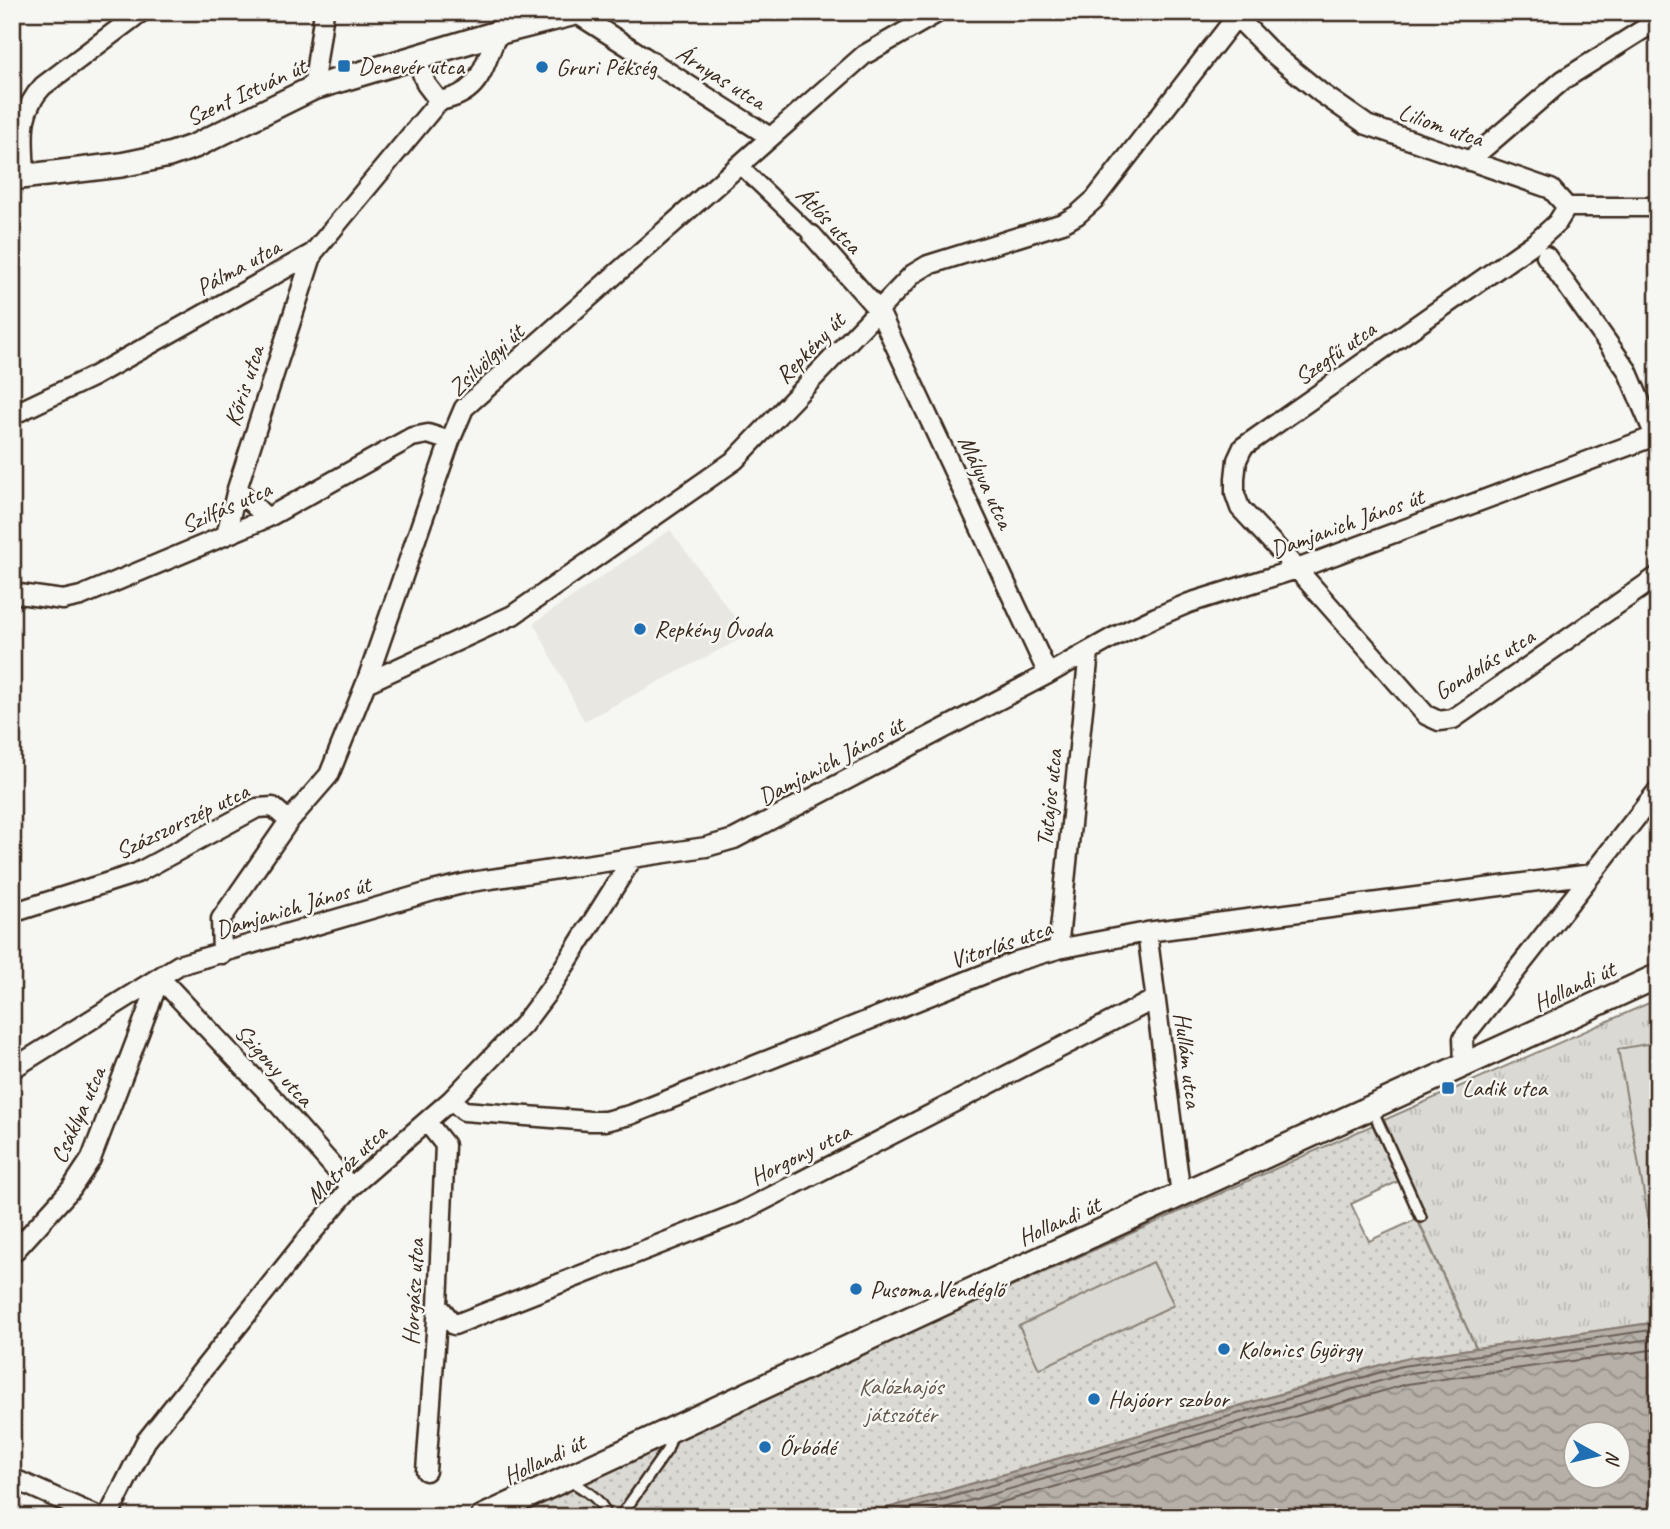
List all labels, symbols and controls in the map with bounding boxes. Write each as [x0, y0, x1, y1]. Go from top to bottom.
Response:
street label: Árnyas utca [671, 38, 773, 117]
street label: Szent István út [181, 50, 313, 133]
place label: Denevér utca [358, 51, 465, 81]
place label: Gruri Pékség [556, 52, 658, 82]
marker: Denevér utca [336, 58, 352, 74]
marker: Gruri Pékség [534, 59, 550, 75]
street label: Liliom utca [1395, 97, 1489, 154]
street label: Átlós utca [790, 180, 869, 261]
street label: Pálma utca [191, 231, 287, 302]
street label: Repkény út [769, 305, 853, 390]
street label: Szegfű utca [1288, 313, 1383, 392]
street label: Zsilvölgyi út [442, 316, 532, 403]
street label: Kőris utca [217, 340, 272, 430]
street label: Mályva utca [951, 431, 1021, 535]
street label: Szilfás utca [176, 473, 277, 540]
street label: Damjanich János út [1266, 481, 1430, 565]
place label: Repkény Óvoda [654, 614, 774, 644]
marker: Repkény Óvoda [632, 621, 648, 637]
street label: Gondolás utca [1428, 621, 1541, 707]
street label: Damjanich János út [753, 709, 911, 812]
street label: Tutajos utca [1029, 747, 1069, 848]
street label: Százszorszép utca [111, 775, 255, 866]
street label: Damjanich János út [212, 869, 376, 945]
street label: Vitorlás utca [946, 912, 1057, 975]
street label: Hollandi út [1528, 953, 1622, 1018]
street label: Hullám utca [1167, 1011, 1209, 1111]
street label: Szigony utca [228, 1017, 321, 1114]
street label: Csáklya utca [44, 1060, 113, 1168]
place label: Ladik utca [1462, 1073, 1549, 1103]
marker: Ladik utca [1440, 1080, 1456, 1096]
street label: Horgony utca [745, 1115, 857, 1192]
street label: Matróz utca [299, 1117, 394, 1210]
street label: Hollandi út [1013, 1189, 1107, 1252]
street label: Horgász utca [395, 1237, 431, 1346]
place label: Pusoma Vendéglő [870, 1274, 1008, 1304]
marker: Pusoma Vendéglő [848, 1281, 864, 1297]
place label: Kolonics György [1238, 1334, 1363, 1364]
marker: Kolonics György [1216, 1341, 1232, 1357]
park label: Kalózhajós játszótér [859, 1371, 946, 1429]
place label: Hajóorr szobor [1108, 1384, 1231, 1414]
marker: Hajóorr szobor [1086, 1391, 1102, 1407]
north arrow [1562, 1420, 1632, 1490]
street label: Hollandi út [498, 1426, 592, 1491]
place label: Őrbódé [779, 1432, 840, 1462]
marker: Őrbódé [757, 1439, 773, 1455]
text: N [1600, 1450, 1626, 1468]

